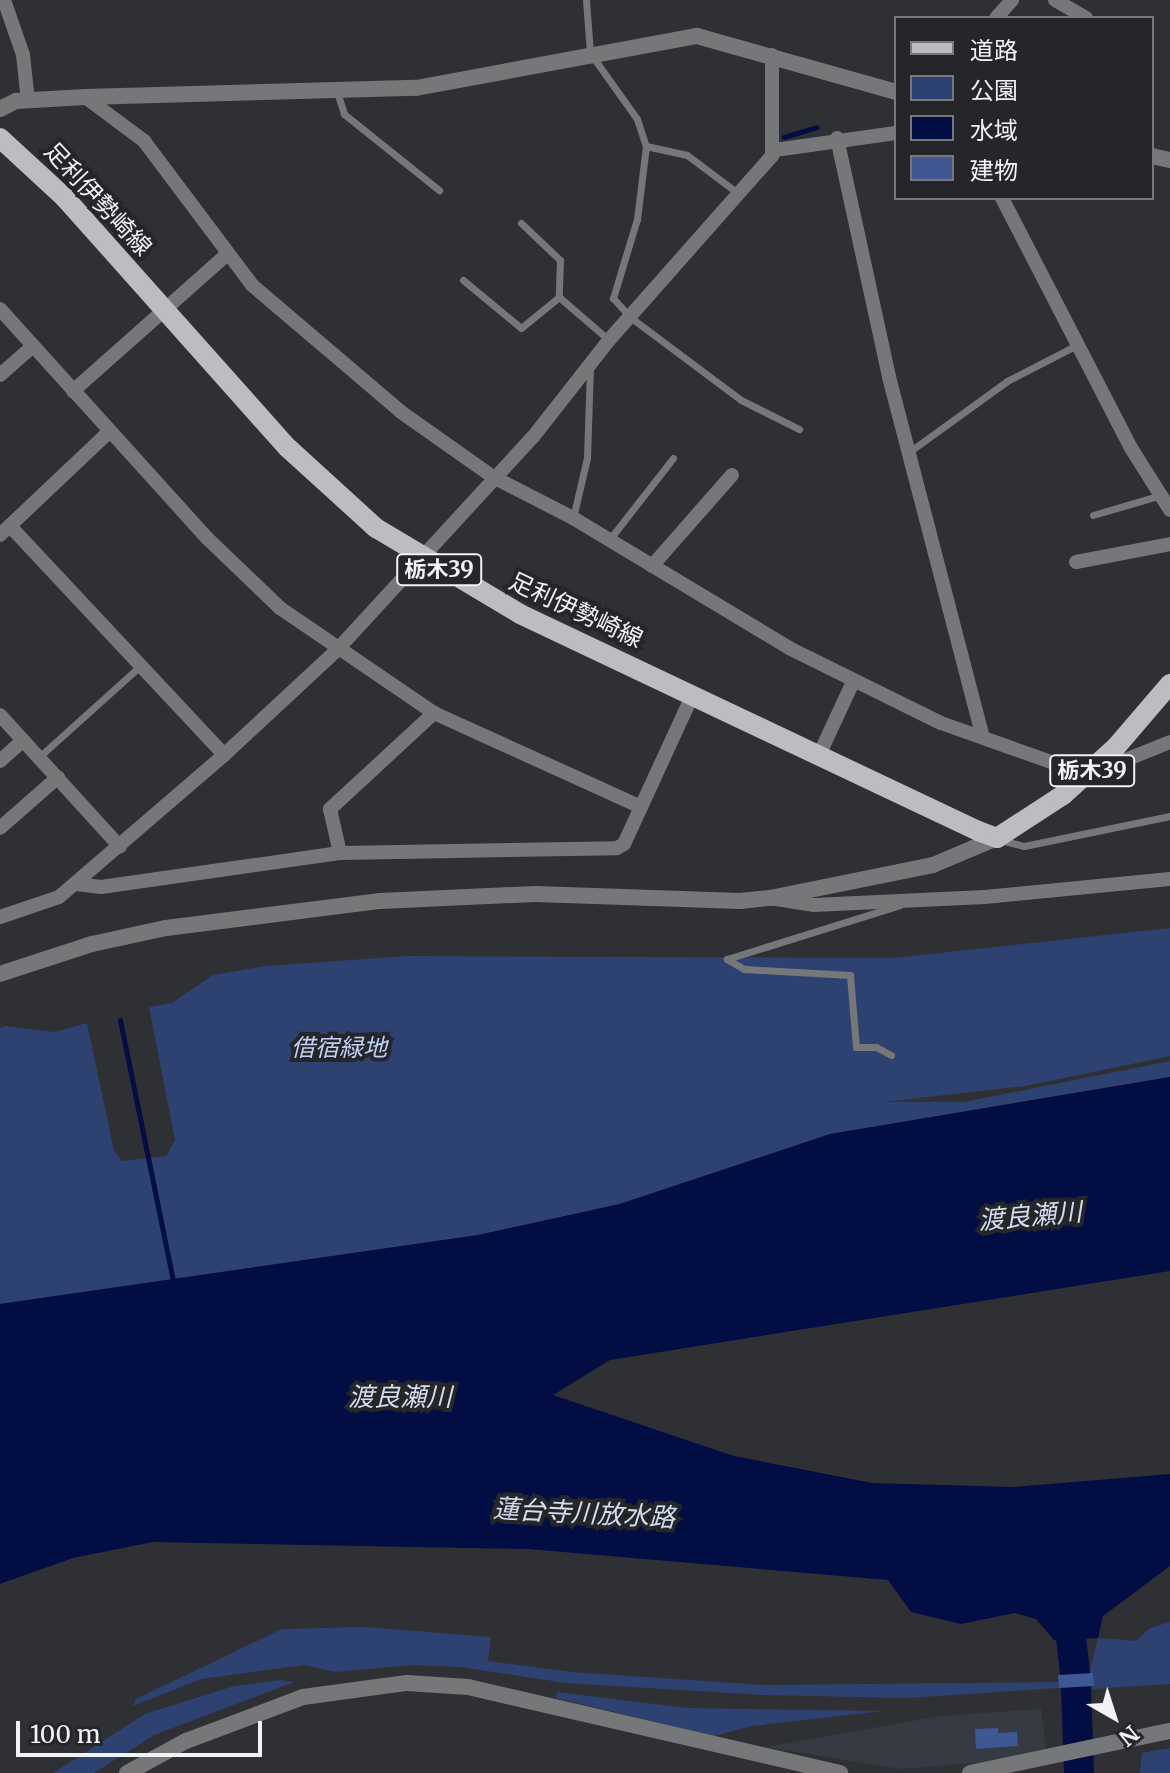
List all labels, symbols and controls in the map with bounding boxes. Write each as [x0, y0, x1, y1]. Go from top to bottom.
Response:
legend [894, 16, 1154, 200]
text: 道路 [970, 35, 1018, 66]
text: 公園 [970, 75, 1018, 106]
text: 水域 [970, 115, 1018, 146]
street label: 足利伊勢崎線 [38, 137, 158, 261]
text: 建物 [970, 155, 1018, 186]
road number: 栃木39 [395, 552, 483, 588]
street label: 足利伊勢崎線 [505, 567, 647, 653]
road number: 栃木39 [1048, 753, 1136, 789]
park label: 借宿緑地 [291, 1034, 387, 1062]
water label: 渡良瀬川 [977, 1196, 1083, 1236]
water label: 渡良瀬川 [348, 1381, 452, 1413]
water label: 蓮台寺川放水路 [492, 1493, 676, 1533]
north arrow [1074, 1677, 1154, 1757]
scale bar [20, 1705, 266, 1755]
text: 100 m [30, 1719, 100, 1750]
text: N [1114, 1719, 1145, 1752]

